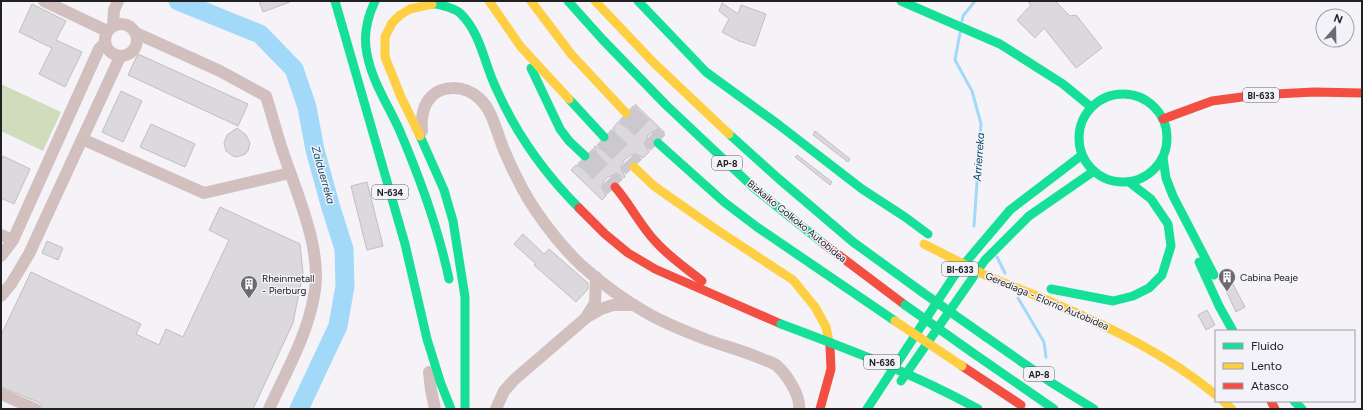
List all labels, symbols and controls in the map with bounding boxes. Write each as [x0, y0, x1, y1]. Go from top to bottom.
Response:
north arrow [1315, 8, 1355, 48]
text: N [1332, 12, 1344, 27]
road number: BI-633 [1243, 88, 1279, 102]
water label: Arrierreka [971, 132, 987, 183]
water label: Zalduerreka [309, 144, 338, 206]
road number: AP-8 [712, 156, 742, 170]
street label: Bizkaiko Golkoko Autobidea [745, 177, 849, 265]
road number: N-634 [372, 185, 408, 199]
road number: BI-633 [942, 262, 978, 276]
building icon: Cabina Peaje [1217, 267, 1237, 292]
street label: Gerediaga - Elorrio Autobidea [983, 269, 1111, 333]
place label: Cabina Peaje [1240, 271, 1299, 284]
place label: Rheinmetall - Pierburg [262, 272, 314, 297]
building icon: Rheinmetall - Pierburg [239, 274, 259, 299]
legend [1215, 330, 1355, 402]
text: Fluido [1251, 339, 1284, 353]
road number: N-636 [864, 355, 900, 369]
text: Lento [1251, 359, 1282, 373]
road number: AP-8 [1024, 367, 1054, 381]
text: Atasco [1251, 379, 1289, 393]

